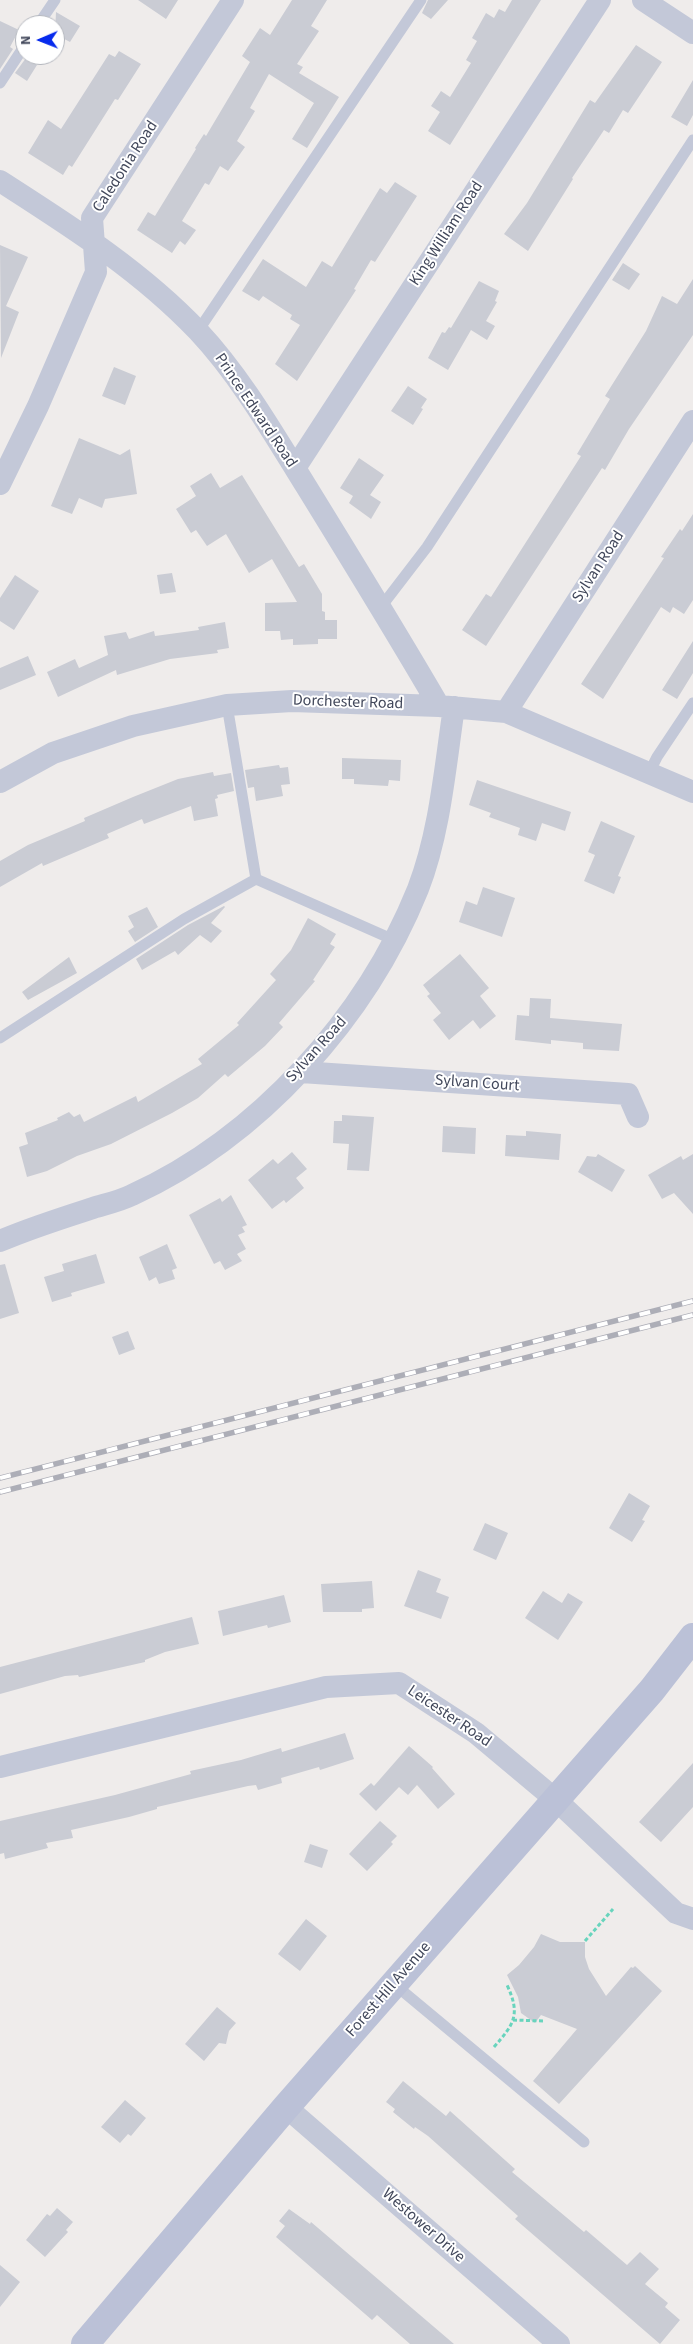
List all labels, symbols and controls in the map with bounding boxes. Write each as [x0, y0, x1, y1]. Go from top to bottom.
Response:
north arrow [15, 15, 65, 65]
text: N [16, 35, 36, 45]
street label: Caledonia Road [89, 118, 163, 216]
street label: King William Road [406, 178, 488, 290]
street label: Prince Edward Road [210, 350, 300, 472]
street label: Sylvan Road [569, 528, 629, 606]
street label: Dorchester Road [292, 691, 404, 715]
street label: Sylvan Road [283, 1013, 351, 1087]
street label: Sylvan Court [434, 1071, 520, 1097]
street label: Leicester Road [403, 1682, 495, 1752]
street label: Forest Hill Avenue [342, 1939, 436, 2041]
street label: Westower Drive [378, 2185, 468, 2267]

